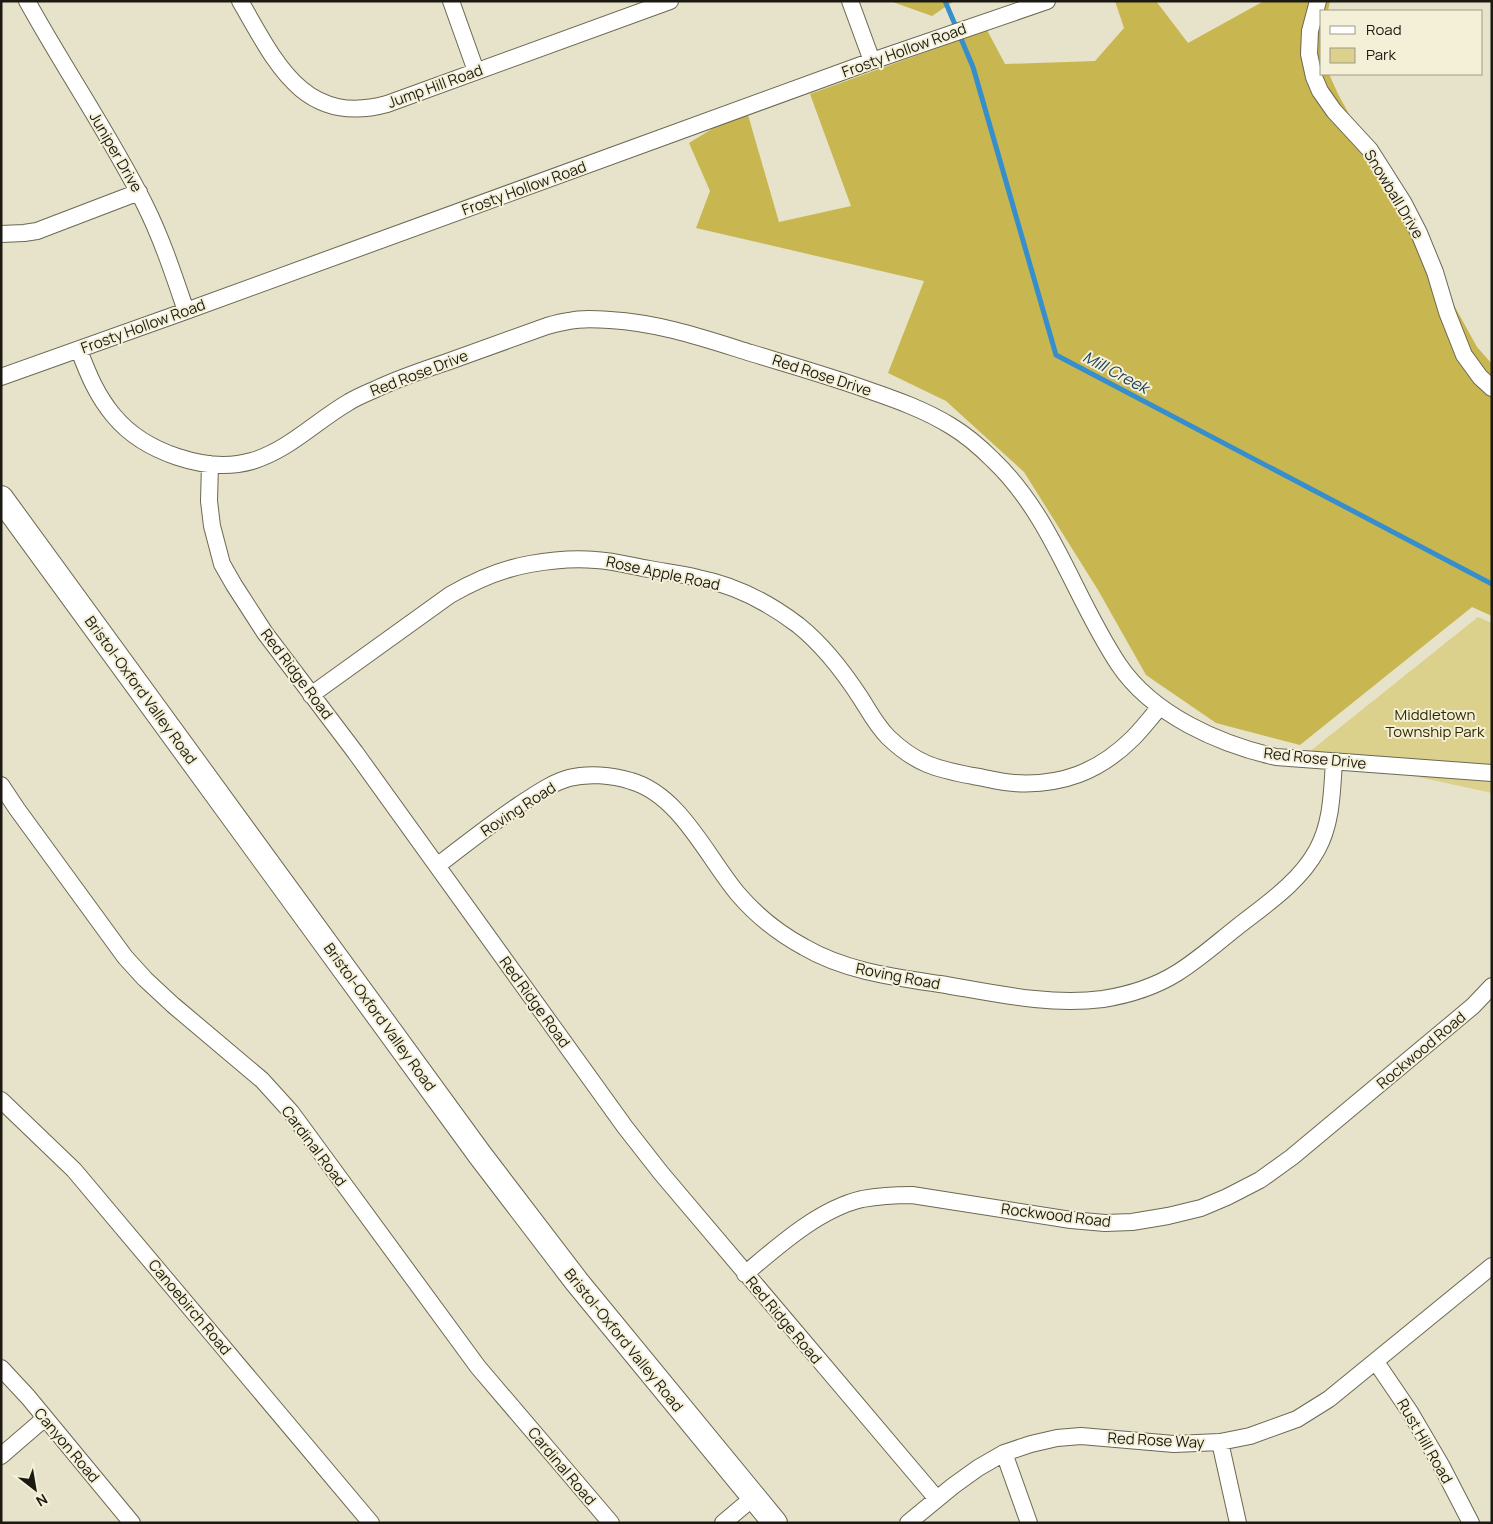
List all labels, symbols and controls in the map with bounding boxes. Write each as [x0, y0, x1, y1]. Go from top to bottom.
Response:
legend [1320, 10, 1483, 75]
street label: Frosty Hollow Road [839, 18, 969, 82]
text: Road [1366, 19, 1402, 40]
text: Park [1366, 44, 1396, 65]
street label: Jump Hill Road [385, 59, 485, 113]
street label: Juniper Drive [85, 108, 148, 196]
street label: Snowball Drive [1359, 146, 1429, 243]
street label: Frosty Hollow Road [459, 156, 589, 220]
street label: Frosty Hollow Road [78, 294, 208, 358]
street label: Red Rose Drive [367, 345, 471, 401]
water label: Mill Creek [1079, 345, 1155, 399]
street label: Red Rose Drive [770, 349, 874, 401]
street label: Rose Apple Road [604, 551, 722, 595]
street label: Bristol-Oxford Valley Road [80, 612, 202, 768]
street label: Red Ridge Road [256, 624, 338, 724]
park label: Middletown Township Park [1386, 704, 1485, 742]
street label: Red Rose Drive [1263, 742, 1368, 774]
street label: Roving Road [476, 777, 560, 841]
street label: Bristol-Oxford Valley Road [319, 939, 441, 1095]
street label: Red Ridge Road [495, 952, 575, 1052]
street label: Roving Road [854, 958, 942, 994]
street label: Rockwood Road [1372, 1006, 1470, 1094]
street label: Cardinal Road [277, 1101, 351, 1191]
street label: Rockwood Road [1000, 1198, 1112, 1232]
street label: Canoebirch Road [144, 1255, 236, 1359]
street label: Bristol-Oxford Valley Road [560, 1264, 688, 1416]
street label: Red Ridge Road [741, 1272, 827, 1368]
street label: Rust Hill Road [1392, 1395, 1458, 1487]
street label: Canyon Road [30, 1403, 104, 1487]
street label: Cardinal Road [523, 1422, 601, 1510]
street label: Red Rose Way [1107, 1427, 1205, 1453]
north arrow [10, 1464, 60, 1514]
text: N [33, 1490, 51, 1511]

